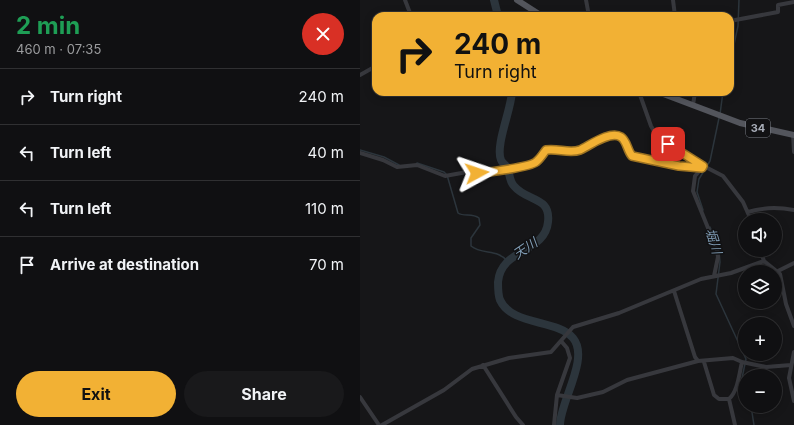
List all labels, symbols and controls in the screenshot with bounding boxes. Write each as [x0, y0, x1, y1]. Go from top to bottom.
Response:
text: 2 min [16, 11, 80, 40]
button: close [302, 13, 344, 55]
text: 240 m [454, 27, 541, 61]
icon: right [388, 28, 440, 80]
text: 460 m · 07:35 [16, 41, 101, 57]
text: Turn right [454, 61, 537, 82]
icon: right [16, 86, 38, 108]
text: Turn right [50, 87, 122, 106]
text: 240 m [299, 87, 344, 106]
road number: 34 [746, 119, 770, 137]
pin [651, 127, 685, 161]
icon: arrive [657, 133, 679, 155]
icon: left [16, 142, 38, 164]
text: Turn left [50, 143, 111, 162]
text: 40 m [307, 143, 344, 162]
position arrow [456, 152, 498, 194]
icon: left [16, 198, 38, 220]
text: Turn left [50, 199, 111, 218]
text: 110 m [305, 199, 344, 218]
map controls [738, 213, 782, 413]
button: sound [738, 213, 782, 257]
water label: 堀川 [703, 226, 726, 258]
water label: 天川 [510, 233, 542, 262]
icon: arrive [16, 254, 38, 276]
text: Arrive at destination [50, 255, 199, 274]
text: 70 m [309, 255, 344, 274]
button: layers [738, 265, 782, 309]
button: + [738, 317, 782, 361]
button: − [738, 369, 782, 413]
button: Exit [16, 371, 176, 417]
button: Share [184, 371, 344, 417]

